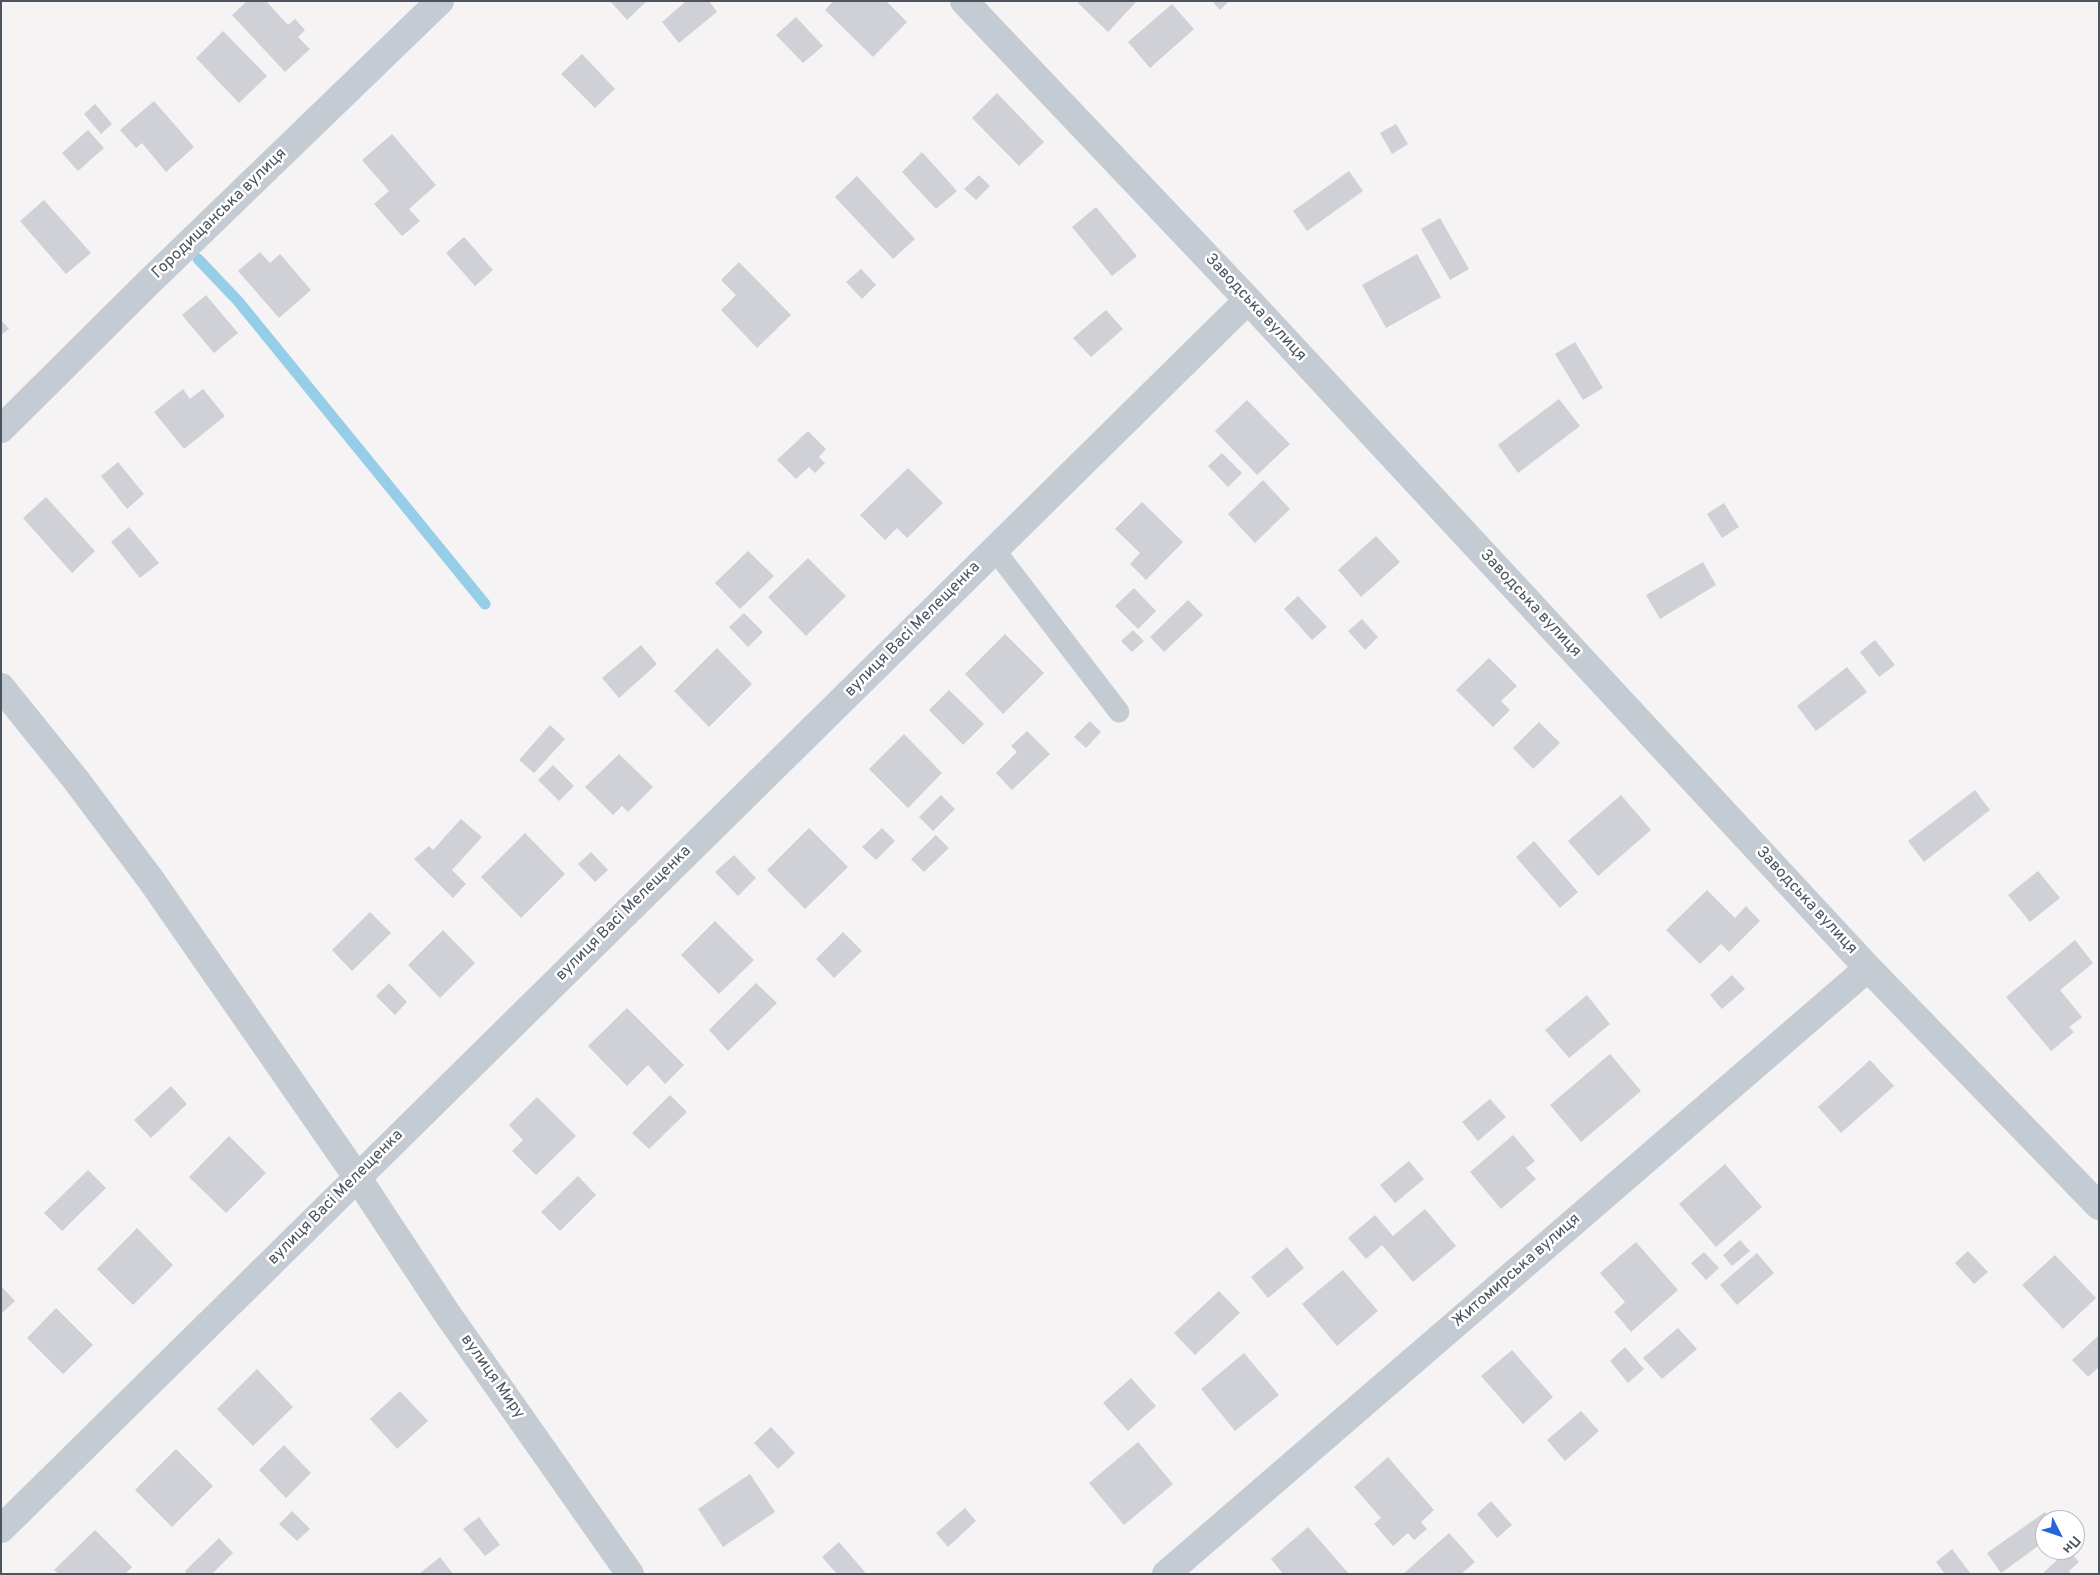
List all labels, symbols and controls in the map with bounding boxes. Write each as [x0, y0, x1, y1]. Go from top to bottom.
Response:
street label: Городищанська вулиця [149, 145, 291, 283]
street label: Заводська вулиця [1200, 250, 1310, 366]
street label: Заводська вулиця [1475, 546, 1585, 662]
street label: вулиця Васі Мелещенка [841, 558, 985, 702]
street label: вулиця Васі Мелещенка [552, 842, 696, 986]
street label: Заводська вулиця [1751, 843, 1861, 959]
street label: вулиця Васі Мелещенка [264, 1126, 408, 1270]
street label: Житомирська вулиця [1449, 1210, 1585, 1332]
street label: вулиця Миру [456, 1331, 528, 1423]
north arrow [2035, 1510, 2085, 1560]
text: Пн [2058, 1532, 2084, 1557]

